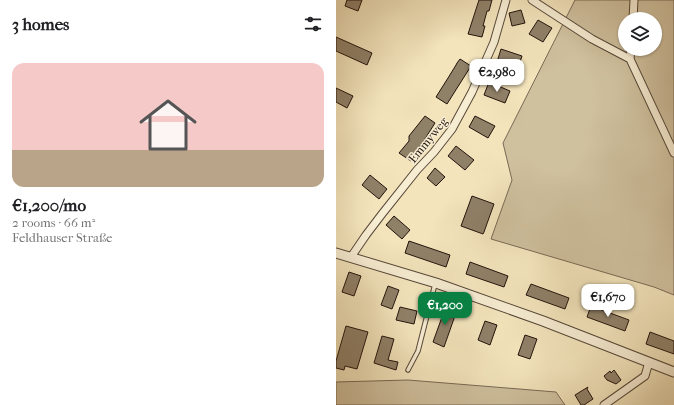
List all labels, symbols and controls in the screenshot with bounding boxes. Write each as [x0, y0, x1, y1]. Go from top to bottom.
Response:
map controls [618, 12, 662, 56]
button: layers [618, 12, 662, 56]
icon: filters [302, 13, 324, 35]
text: 3 homes [12, 14, 69, 34]
pin: €2,980 [464, 59, 530, 93]
text: €2,980 [478, 64, 516, 79]
icon: home [132, 89, 204, 161]
street label: Emmyweg [405, 114, 451, 166]
text: €1,200/mo [12, 195, 86, 215]
text: 2 rooms · 66 m² [12, 215, 95, 230]
text: Feldhauser Straße [12, 230, 113, 245]
pin: €1,670 [575, 284, 641, 318]
text: €1,670 [590, 289, 626, 304]
pin: €1,200 [412, 292, 478, 326]
text: €1,200 [427, 297, 463, 312]

